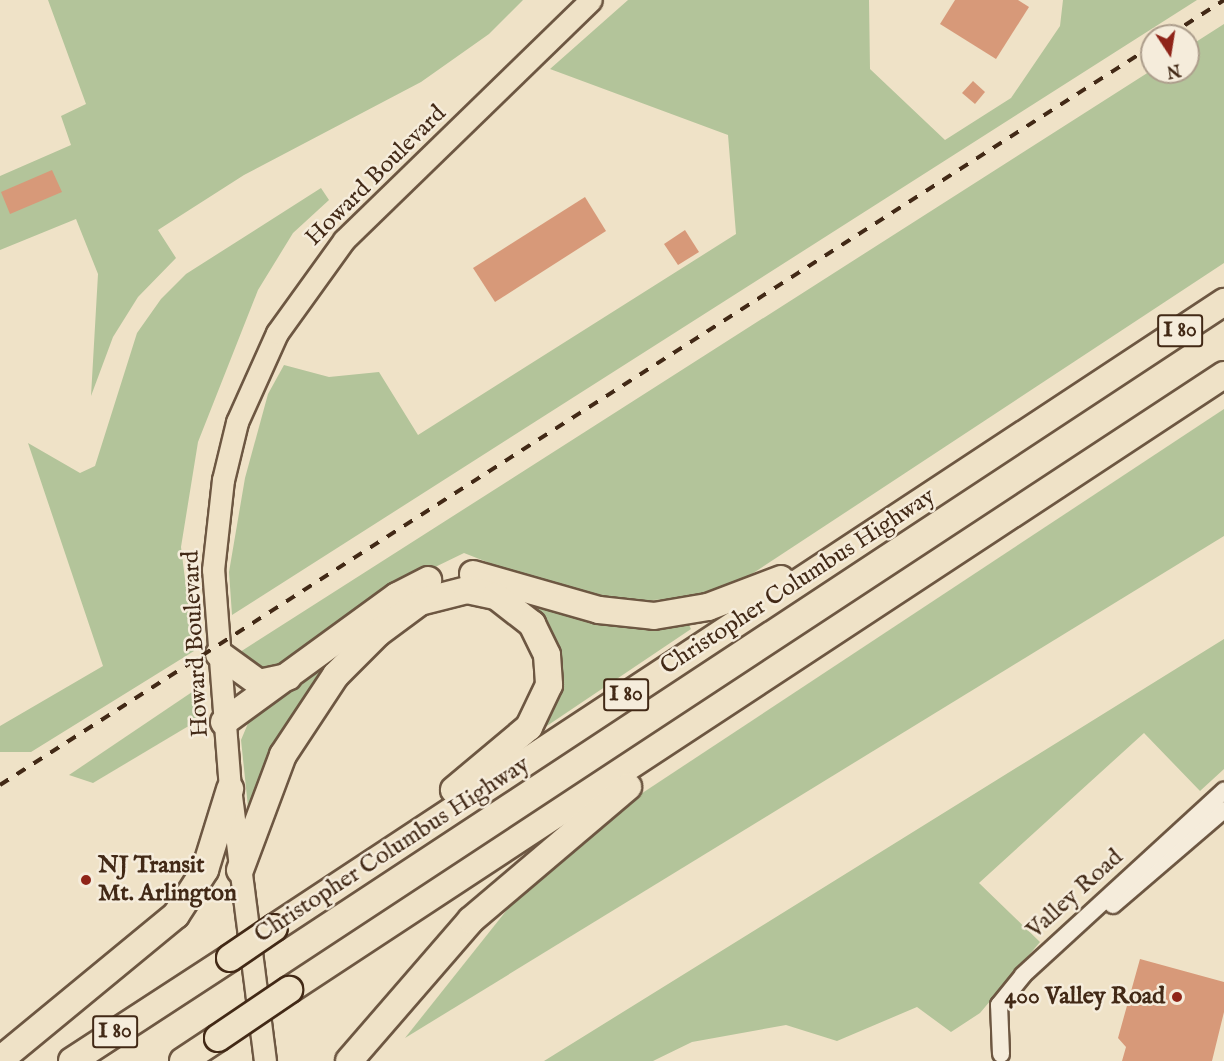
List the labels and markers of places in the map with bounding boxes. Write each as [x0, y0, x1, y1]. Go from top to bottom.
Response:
place label: NJ Transit Mt. Arlington [98, 852, 237, 908]
marker: NJ Transit Mt. Arlington [79, 873, 93, 887]
place label: 400 Valley Road [1005, 983, 1165, 1011]
marker: 400 Valley Road [1170, 990, 1184, 1004]

